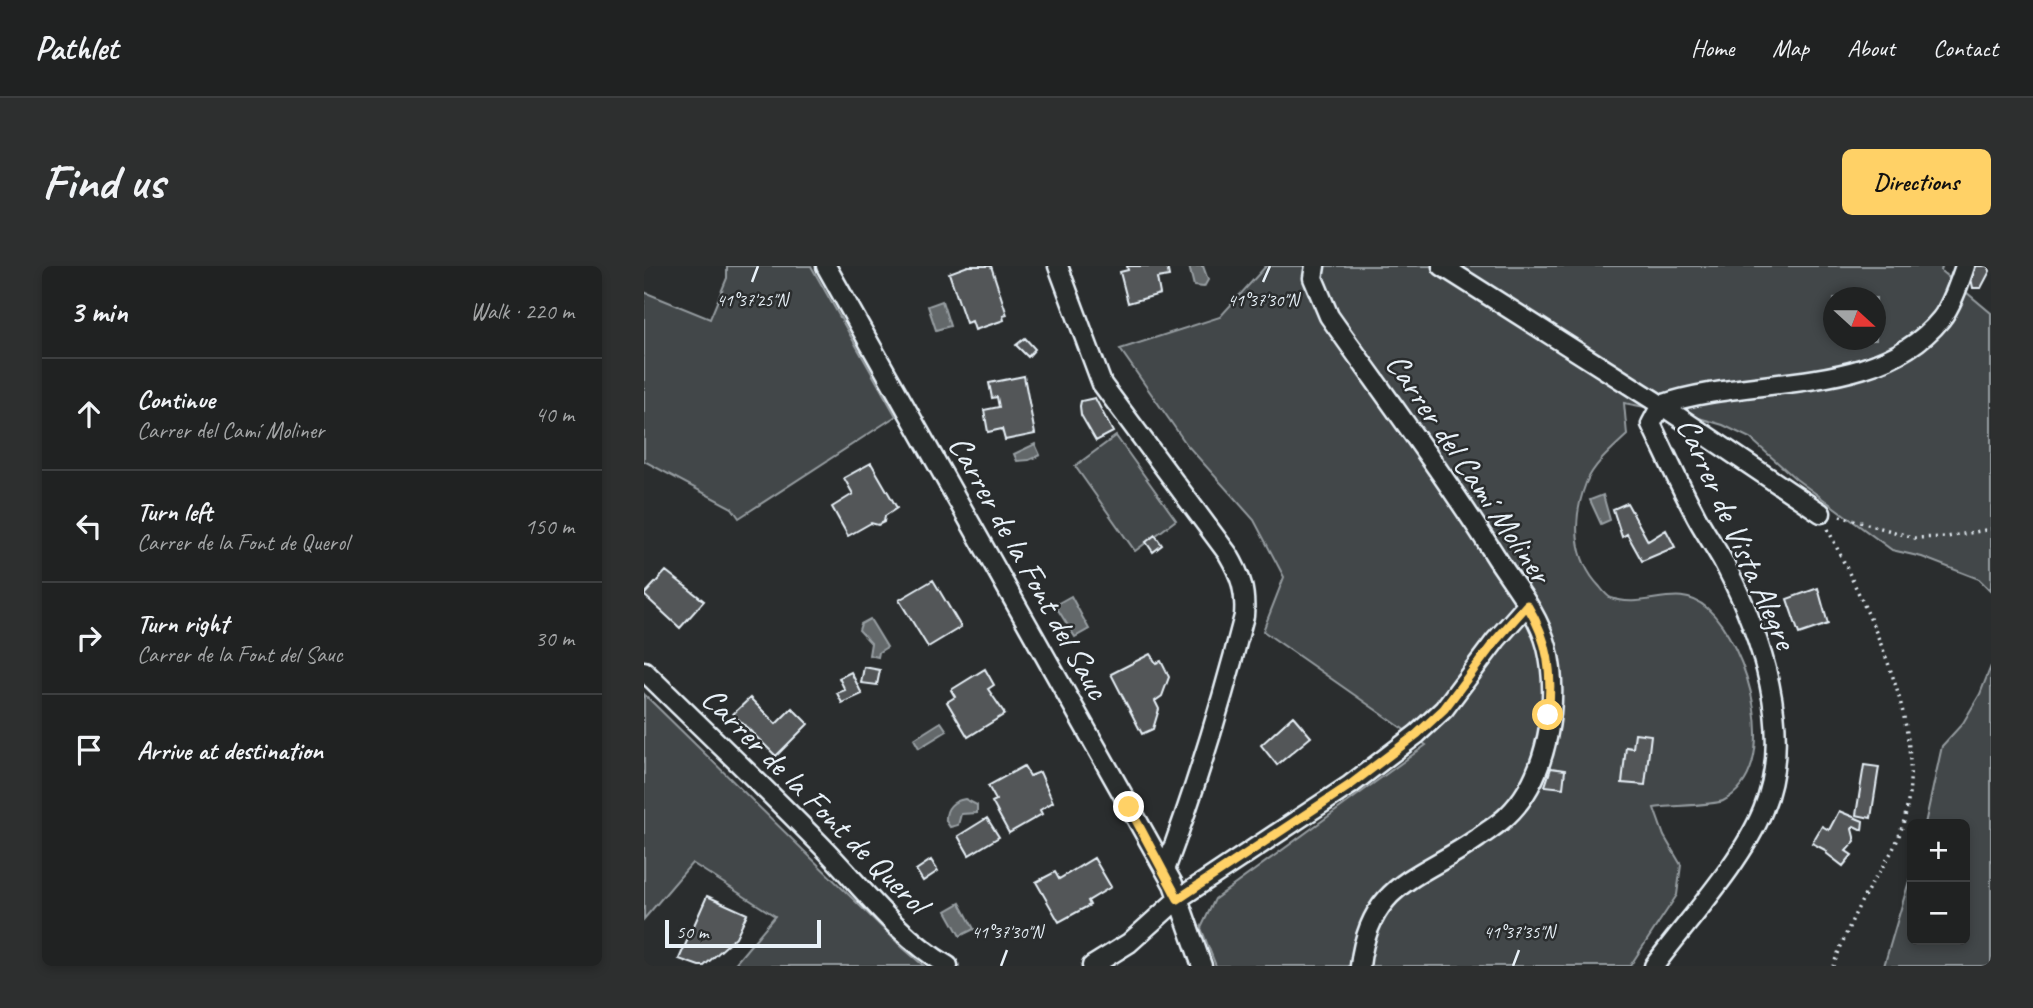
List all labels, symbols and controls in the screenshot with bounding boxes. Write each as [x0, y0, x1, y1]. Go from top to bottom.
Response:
text: Pathlet [35, 27, 118, 69]
text: Home [1691, 33, 1734, 63]
text: Map [1772, 33, 1809, 63]
text: About [1847, 33, 1895, 63]
text: Contact [1933, 33, 1998, 63]
button: Directions [1842, 149, 1991, 215]
text: Find us [42, 151, 164, 213]
north arrow [1823, 287, 1886, 350]
text: 41°37'25"N [717, 289, 791, 311]
text: 41°37'30"N [1228, 289, 1302, 311]
text: 3 min [70, 293, 127, 331]
text: Walk · 220 m [470, 297, 574, 326]
street label: Carrer del Camí Moliner [1376, 345, 1563, 594]
text: Continue [137, 383, 215, 416]
icon: ahead [70, 395, 108, 433]
text: 40 m [535, 400, 574, 429]
street label: Carrer de Vista Alegre [1667, 411, 1808, 657]
text: Carrer del Camí Moliner [137, 416, 324, 445]
street label: Carrer de la Font del Sauc [939, 428, 1120, 708]
text: Turn left [137, 495, 212, 528]
icon: left [70, 507, 108, 545]
text: 150 m [525, 512, 574, 541]
text: Carrer de la Font de Querol [137, 528, 349, 557]
text: Turn right [137, 607, 228, 640]
icon: right [70, 619, 108, 657]
text: 30 m [535, 624, 574, 653]
text: Carrer de la Font del Sauc [137, 640, 343, 669]
street label: Carrer de la Font de Querol [693, 678, 941, 926]
route start [1532, 699, 1563, 730]
icon: arrive [70, 731, 108, 769]
text: Arrive at destination [137, 734, 323, 767]
route end [1113, 791, 1144, 822]
map controls [1907, 819, 1970, 945]
button: + [1907, 819, 1970, 882]
button: − [1907, 882, 1970, 945]
scale bar [665, 917, 821, 949]
text: 50 m [676, 920, 708, 944]
text: 41°37'30"N [972, 921, 1046, 943]
text: 41°37'35"N [1484, 921, 1558, 943]

